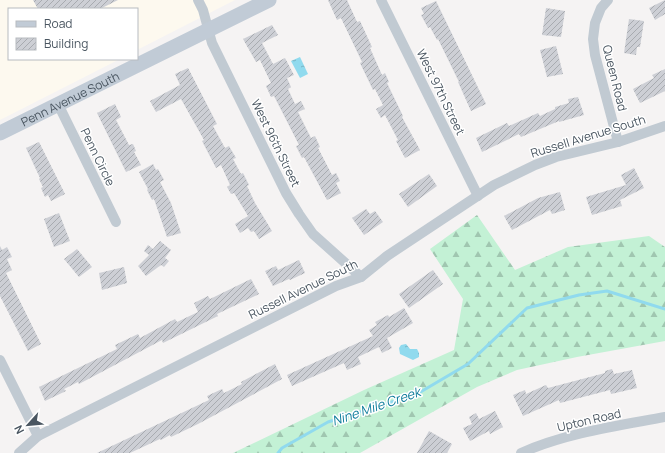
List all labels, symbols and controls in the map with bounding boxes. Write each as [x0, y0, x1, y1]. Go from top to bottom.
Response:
legend [8, 8, 138, 60]
text: Road [44, 15, 72, 32]
text: Building [44, 35, 88, 52]
street label: Queen Road [599, 43, 631, 113]
street label: West 97th Street [413, 46, 469, 138]
street label: Penn Avenue South [18, 67, 122, 130]
street label: West 96th Street [247, 96, 305, 190]
street label: Russell Avenue South [528, 110, 648, 162]
street label: Penn Circle [77, 125, 119, 189]
street label: Russell Avenue South [246, 255, 360, 323]
water label: Nine Mile Creek [329, 382, 425, 430]
street label: Upton Road [555, 404, 623, 436]
north arrow [8, 405, 48, 445]
text: N [10, 423, 27, 437]

